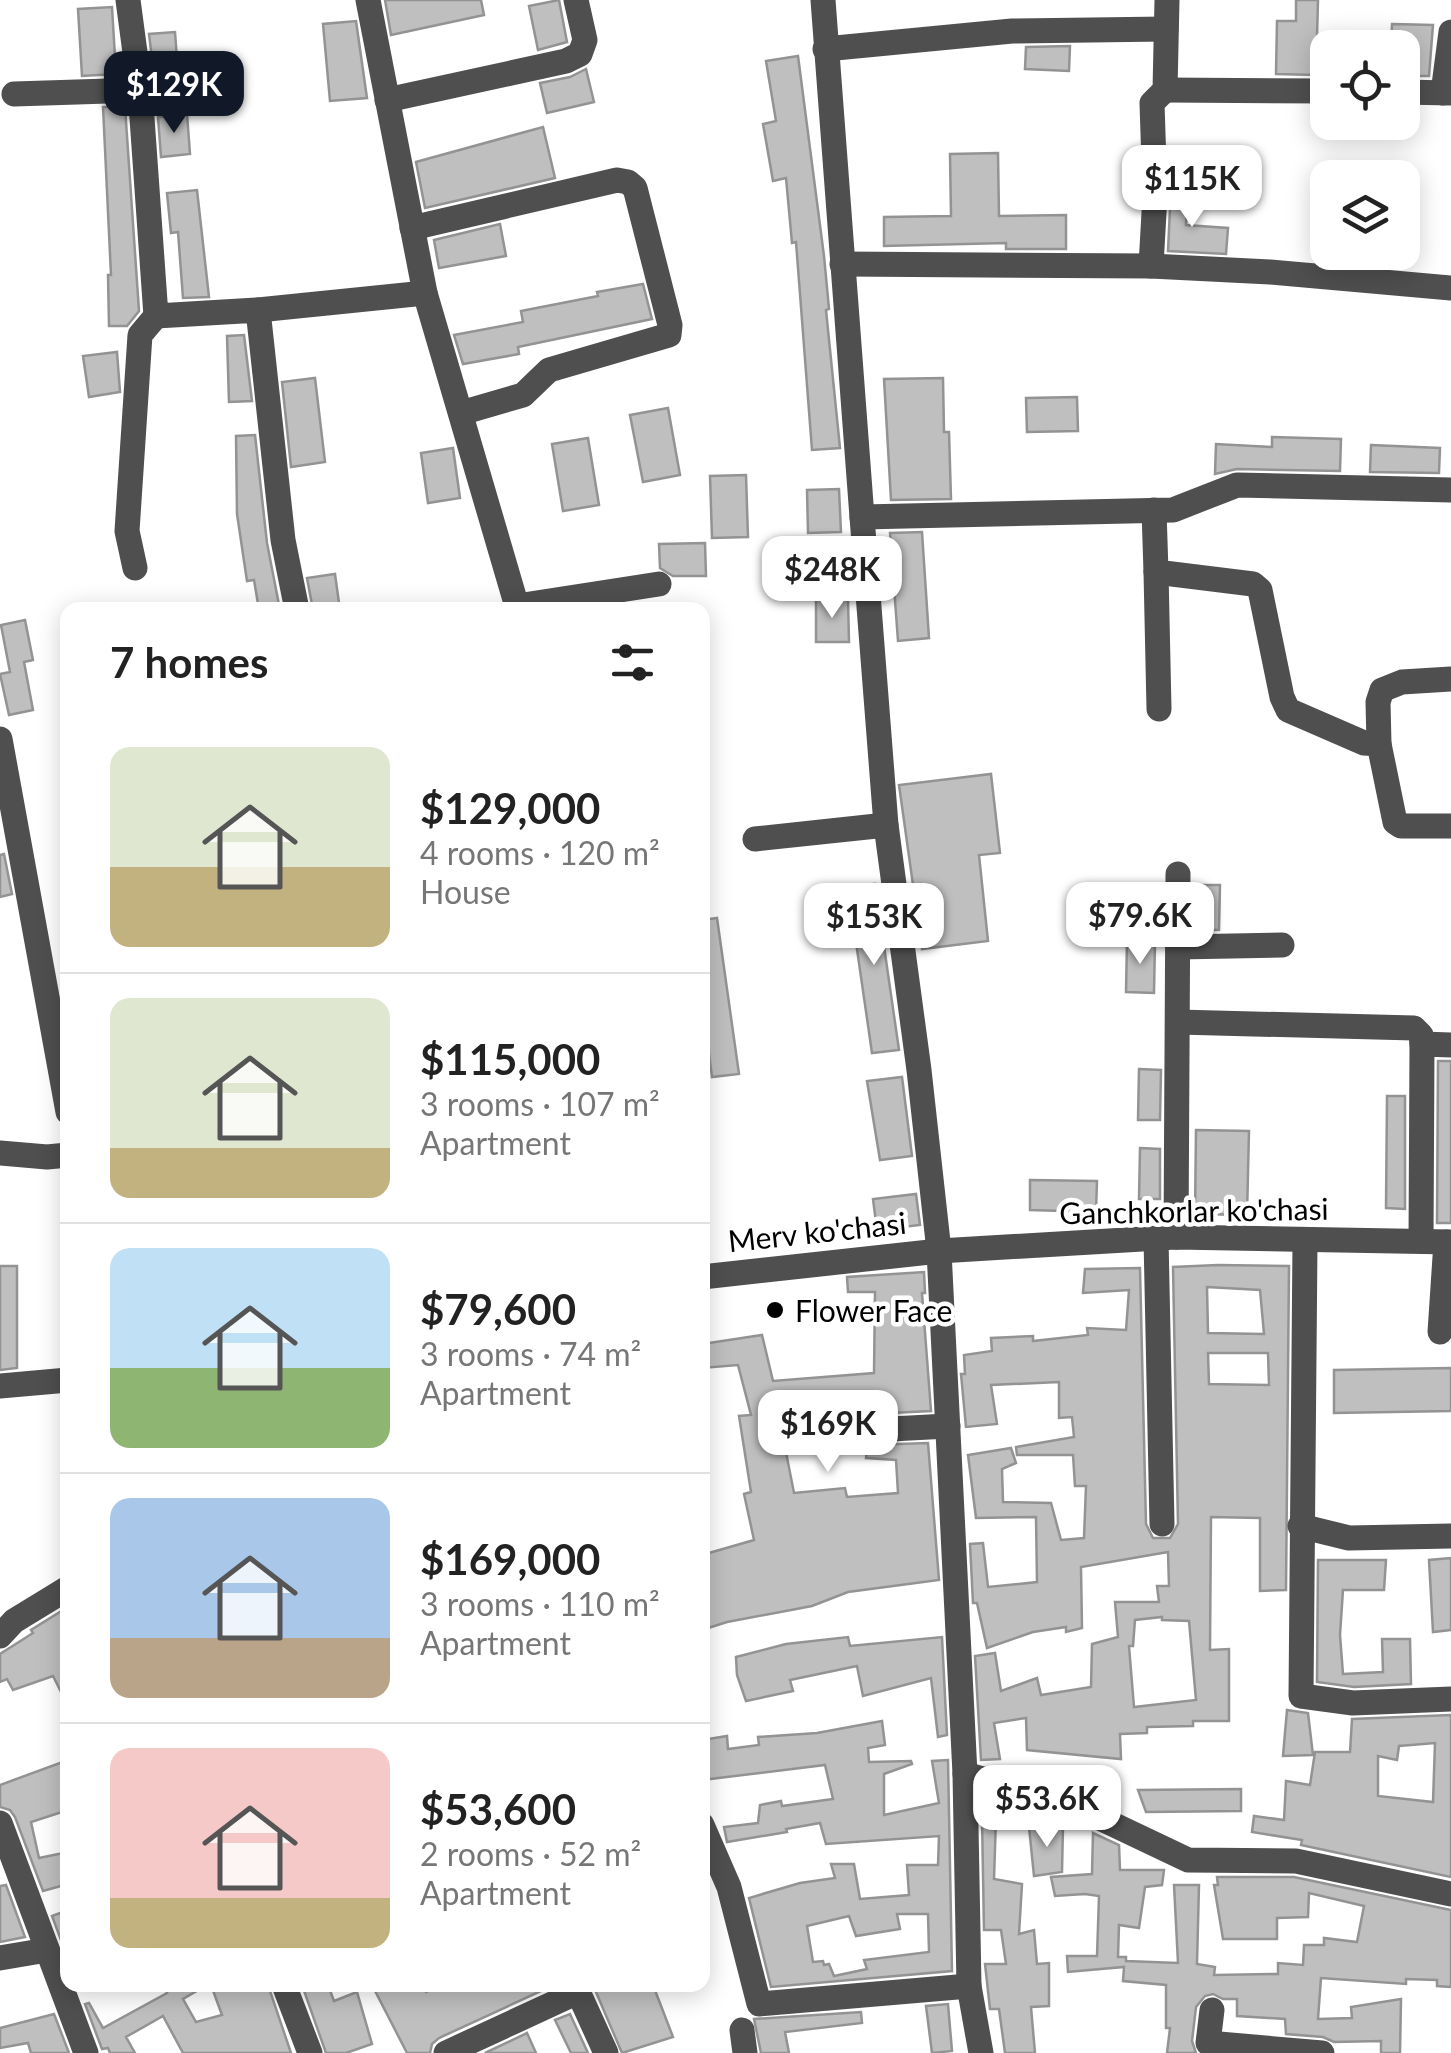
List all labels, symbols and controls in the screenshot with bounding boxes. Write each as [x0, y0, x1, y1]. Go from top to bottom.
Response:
map controls [1310, 30, 1420, 270]
button: locate [1310, 30, 1420, 140]
pin: $129K [104, 51, 244, 136]
text: $129K [126, 64, 222, 103]
pin: $115K [1122, 145, 1262, 230]
text: $115K [1144, 158, 1240, 197]
button: layers [1310, 160, 1420, 270]
pin: $248K [762, 536, 902, 621]
text: $248K [784, 549, 880, 588]
icon: filters [605, 635, 660, 690]
text: 7 homes [110, 637, 268, 687]
text: $129,000 [420, 783, 600, 833]
icon: home [190, 787, 310, 907]
text: 4 rooms · 120 m² [420, 833, 660, 872]
text: House [420, 872, 511, 911]
pin: $79.6K [1059, 882, 1221, 967]
pin: $153K [804, 883, 944, 968]
text: $79.6K [1088, 895, 1192, 934]
text: $153K [826, 896, 922, 935]
text: $115,000 [420, 1034, 600, 1084]
icon: home [190, 1038, 310, 1158]
text: 3 rooms · 107 m² [420, 1084, 660, 1123]
text: Apartment [420, 1123, 571, 1162]
street label: Ganchkorlar ko'chasi [1059, 1190, 1329, 1230]
street label: Merv ko'chasi [726, 1204, 908, 1258]
text: $79,600 [420, 1284, 576, 1334]
icon: home [190, 1288, 310, 1408]
place label: Flower Face [795, 1292, 952, 1328]
marker: Flower Face [764, 1299, 786, 1321]
text: 3 rooms · 74 m² [420, 1334, 641, 1373]
text: Apartment [420, 1373, 571, 1412]
pin: $169K [758, 1390, 898, 1475]
text: $169K [780, 1403, 876, 1442]
text: $169,000 [420, 1534, 600, 1584]
icon: home [190, 1538, 310, 1658]
text: 3 rooms · 110 m² [420, 1584, 660, 1623]
text: Apartment [420, 1623, 571, 1662]
pin: $53.6K [966, 1765, 1128, 1850]
text: $53.6K [995, 1778, 1099, 1817]
text: $53,600 [420, 1784, 576, 1834]
icon: home [190, 1788, 310, 1908]
text: 2 rooms · 52 m² [420, 1834, 641, 1873]
text: Apartment [420, 1873, 571, 1912]

